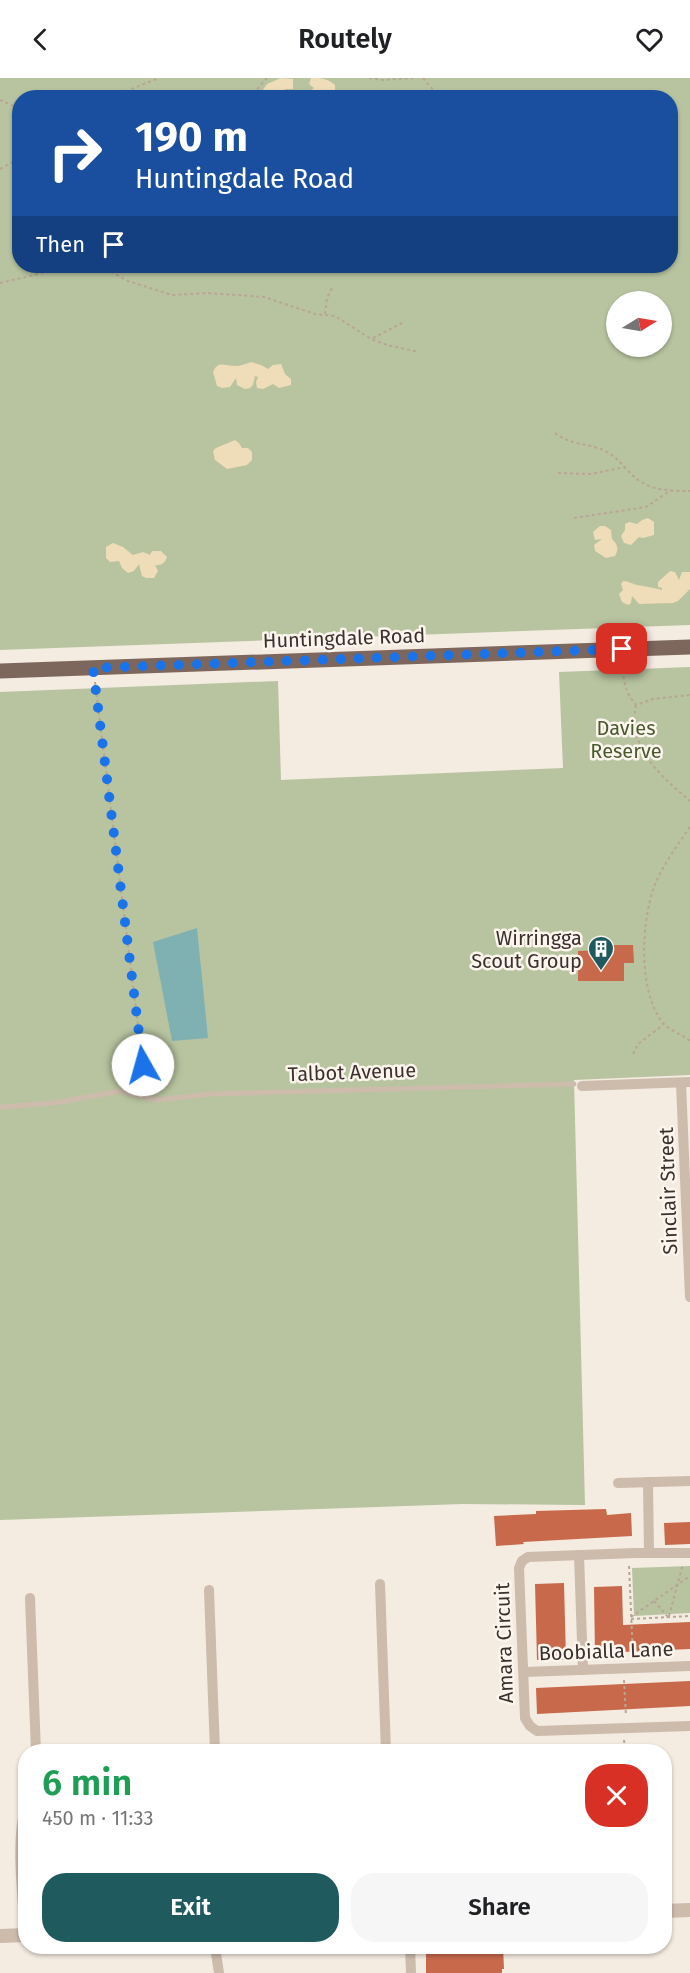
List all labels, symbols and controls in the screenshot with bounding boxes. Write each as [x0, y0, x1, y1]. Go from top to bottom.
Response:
icon: back [24, 23, 57, 56]
text: Routely [298, 23, 392, 55]
icon: heart [633, 23, 666, 56]
text: 190 m [135, 112, 248, 162]
icon: right [36, 114, 114, 192]
text: Huntingdale Road [135, 163, 354, 195]
icon: arrive [97, 228, 130, 261]
text: Then [36, 231, 85, 258]
north arrow [606, 291, 672, 357]
map controls [606, 291, 672, 357]
street label: Huntingdale Road [262, 623, 426, 653]
pin [596, 623, 647, 674]
icon: arrive [605, 632, 638, 665]
park label: Davies Reserve [590, 716, 662, 763]
place label: Wirringga Scout Group [471, 926, 582, 973]
building icon: Wirringga Scout Group [586, 934, 616, 972]
position arrow [111, 1033, 175, 1097]
street label: Talbot Avenue [287, 1058, 417, 1086]
street label: Sinclair Street [654, 1126, 682, 1255]
street label: Amara Circuit [490, 1582, 518, 1704]
street label: Boobialla Lane [538, 1637, 674, 1665]
text: 6 min [42, 1761, 132, 1805]
button: close [585, 1764, 648, 1827]
text: 450 m · 11:33 [42, 1806, 153, 1830]
button: Exit [42, 1873, 339, 1942]
button: Share [351, 1873, 648, 1942]

